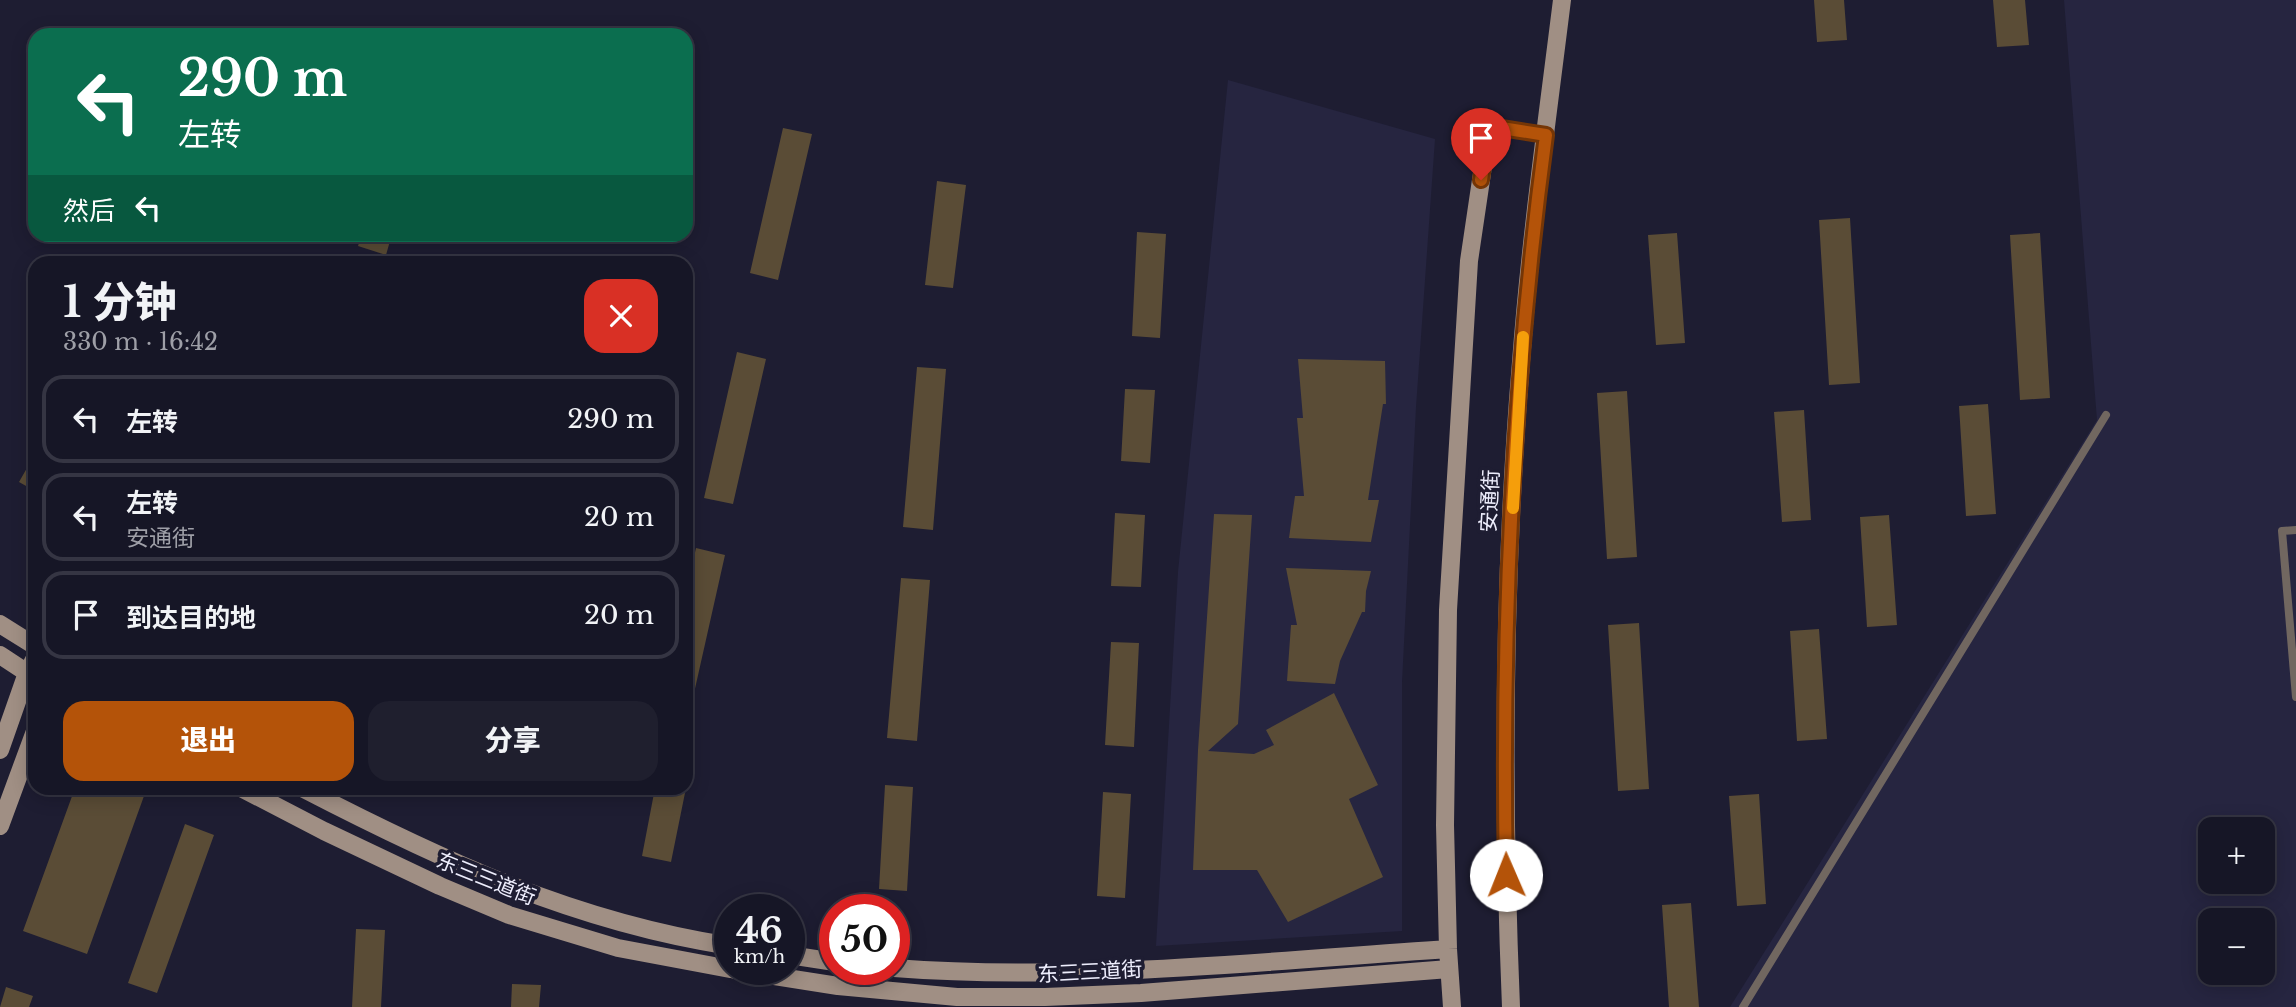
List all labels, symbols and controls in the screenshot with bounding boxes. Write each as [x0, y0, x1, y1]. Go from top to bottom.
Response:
text: 290 m [178, 48, 347, 109]
icon: left [63, 56, 154, 147]
pin [1451, 108, 1511, 180]
text: 左转 [178, 115, 242, 155]
icon: arrive [1462, 119, 1500, 157]
icon: left [129, 189, 167, 227]
text: 然后 [63, 195, 115, 227]
text: 1 分钟 [63, 276, 176, 328]
button: close [584, 279, 658, 353]
text: 330 m · 16:42 [63, 328, 218, 356]
icon: left [67, 400, 105, 438]
text: 290 m [567, 403, 654, 435]
text: 左转 [126, 406, 178, 438]
street label: 安通街 [1475, 469, 1505, 533]
text: 左转 [126, 487, 178, 519]
icon: left [67, 498, 105, 536]
text: 20 m [584, 501, 654, 533]
text: 安通街 [126, 524, 195, 552]
icon: arrive [67, 596, 105, 634]
text: 20 m [584, 599, 654, 631]
text: 到达目的地 [126, 602, 256, 634]
button: 退出 [63, 701, 354, 781]
button: 分享 [368, 701, 658, 781]
map controls [2198, 817, 2275, 985]
button: + [2198, 817, 2275, 894]
position arrow [1469, 838, 1543, 912]
street label: 东三三道街 [432, 847, 540, 911]
speed limit sign: 50 [819, 894, 910, 985]
button: − [2198, 908, 2275, 985]
text: 46 [736, 909, 783, 952]
text: km/h [734, 946, 785, 968]
street label: 东三三道街 [1037, 956, 1143, 988]

